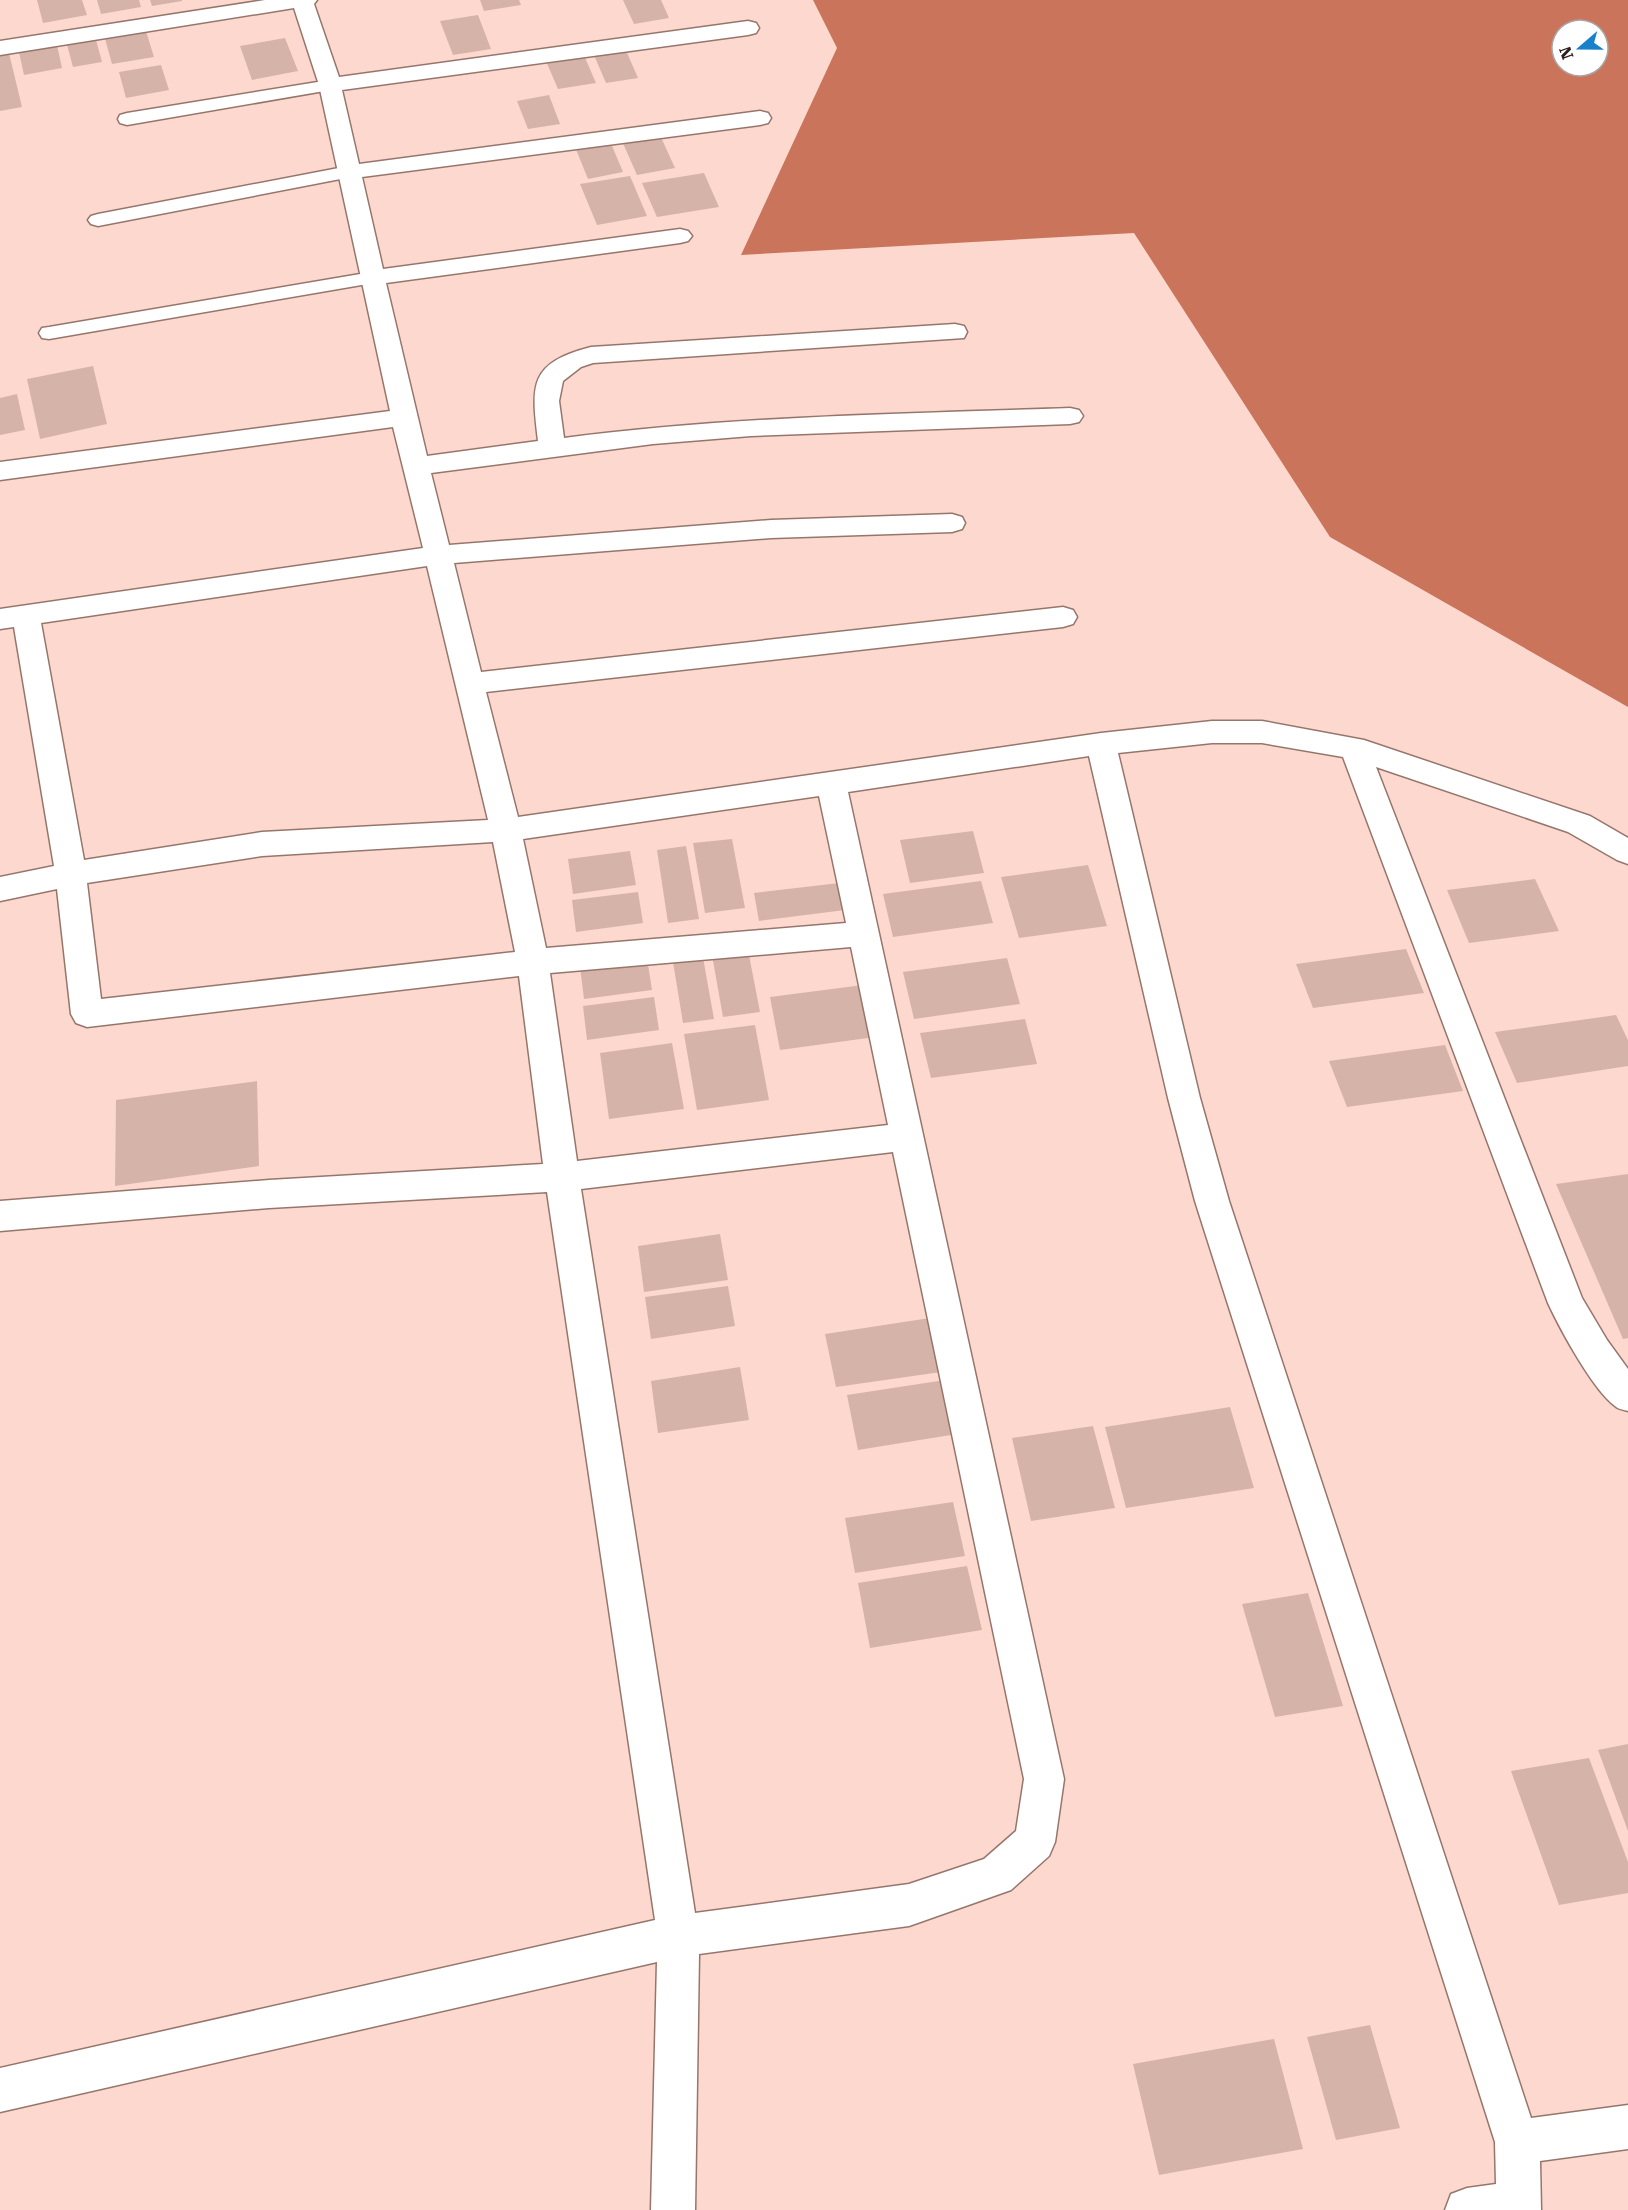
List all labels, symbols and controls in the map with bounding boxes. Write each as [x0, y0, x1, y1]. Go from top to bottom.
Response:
north arrow [1550, 18, 1610, 78]
text: N [1555, 44, 1577, 62]

